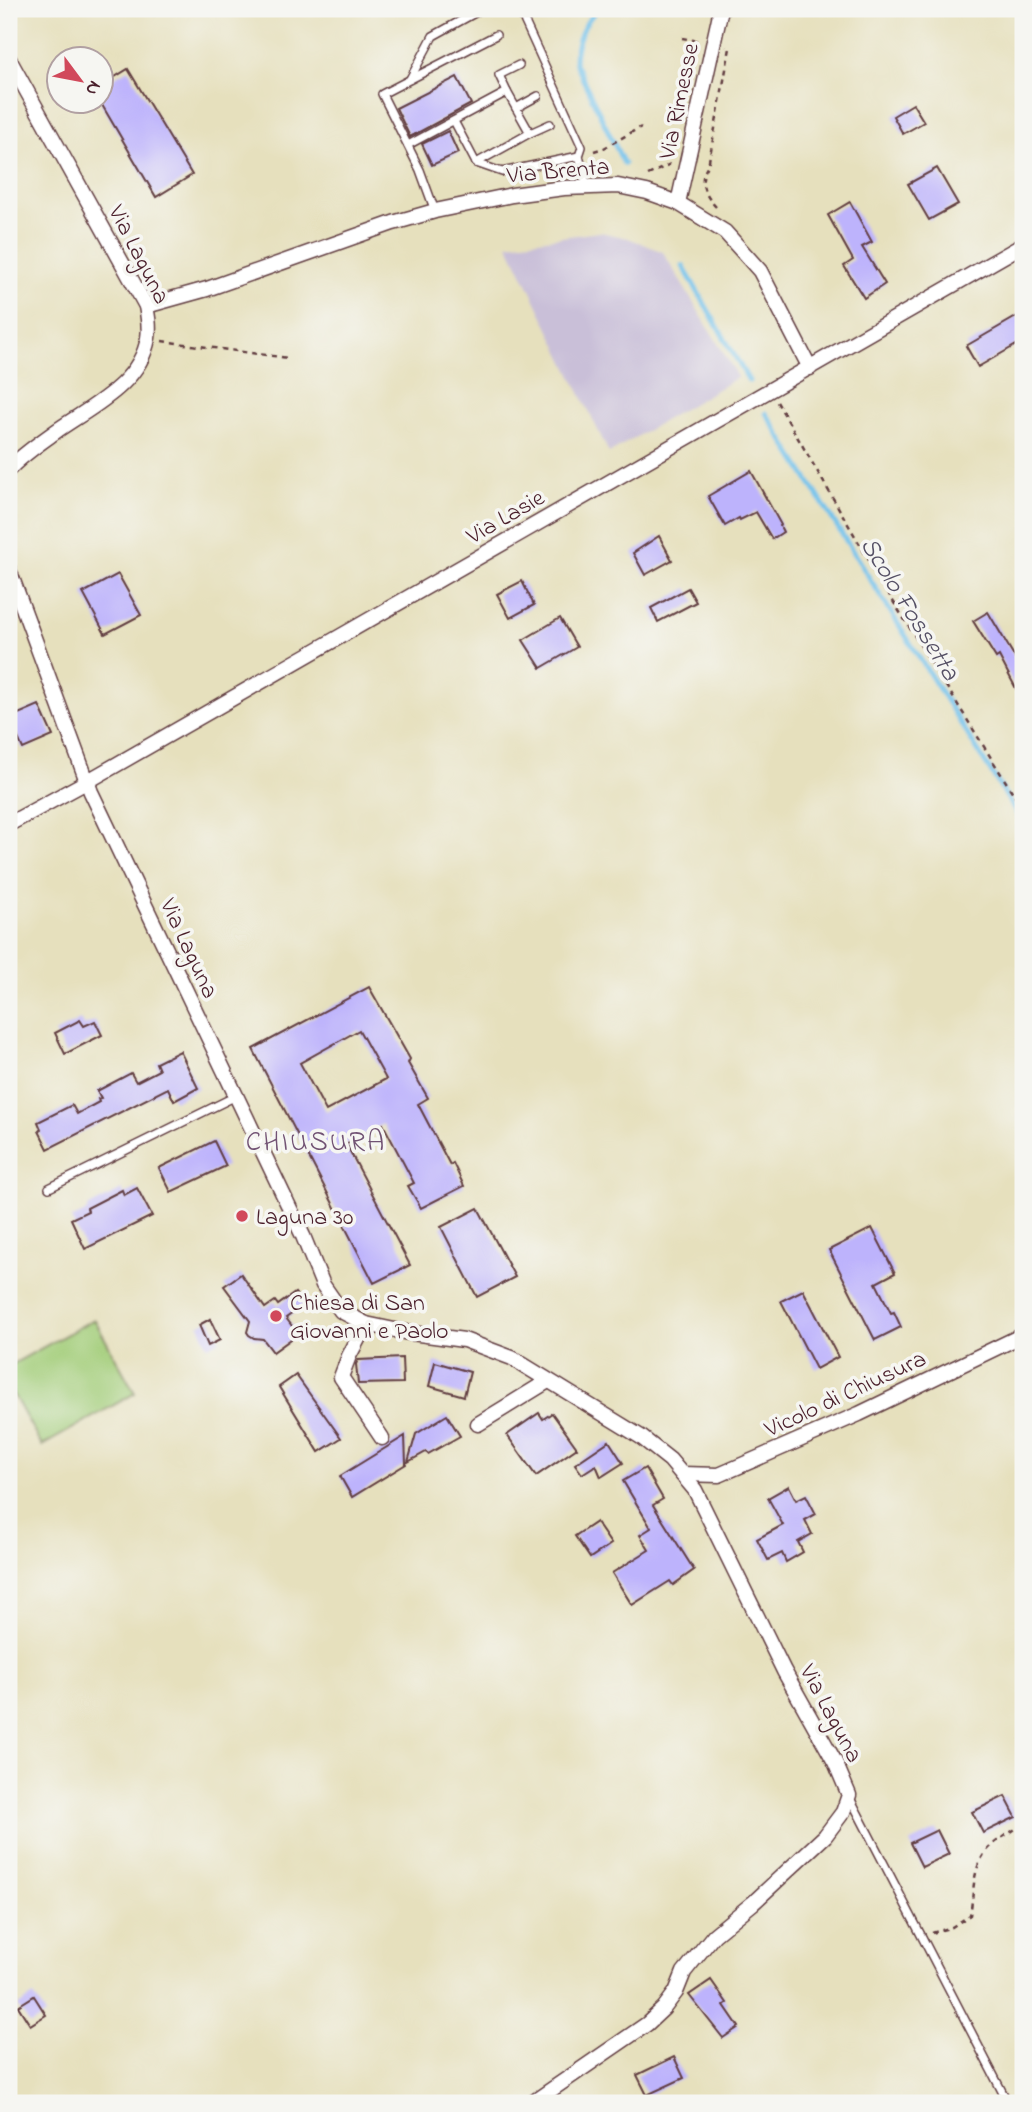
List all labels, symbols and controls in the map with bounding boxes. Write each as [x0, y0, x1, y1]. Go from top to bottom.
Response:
street label: Via Rimesse [651, 40, 710, 164]
north arrow [46, 46, 116, 116]
text: N [77, 75, 107, 100]
street label: Via Brenta [504, 151, 611, 194]
street label: Via Laguna [97, 199, 178, 311]
street label: Via Lasie [460, 482, 552, 555]
water label: Scolo Fossetta [849, 530, 968, 690]
street label: Via Laguna [149, 892, 226, 1005]
district label: CHIUSURA [246, 1123, 386, 1164]
place label: Laguna 30 [256, 1201, 353, 1236]
marker: Laguna 30 [234, 1208, 250, 1224]
place label: Chiesa di San Giovanni e Paolo [290, 1287, 449, 1350]
marker: Chiesa di San Giovanni e Paolo [268, 1308, 284, 1324]
street label: Vicolo di Chiusura [759, 1343, 932, 1448]
street label: Via Laguna [789, 1658, 870, 1770]

